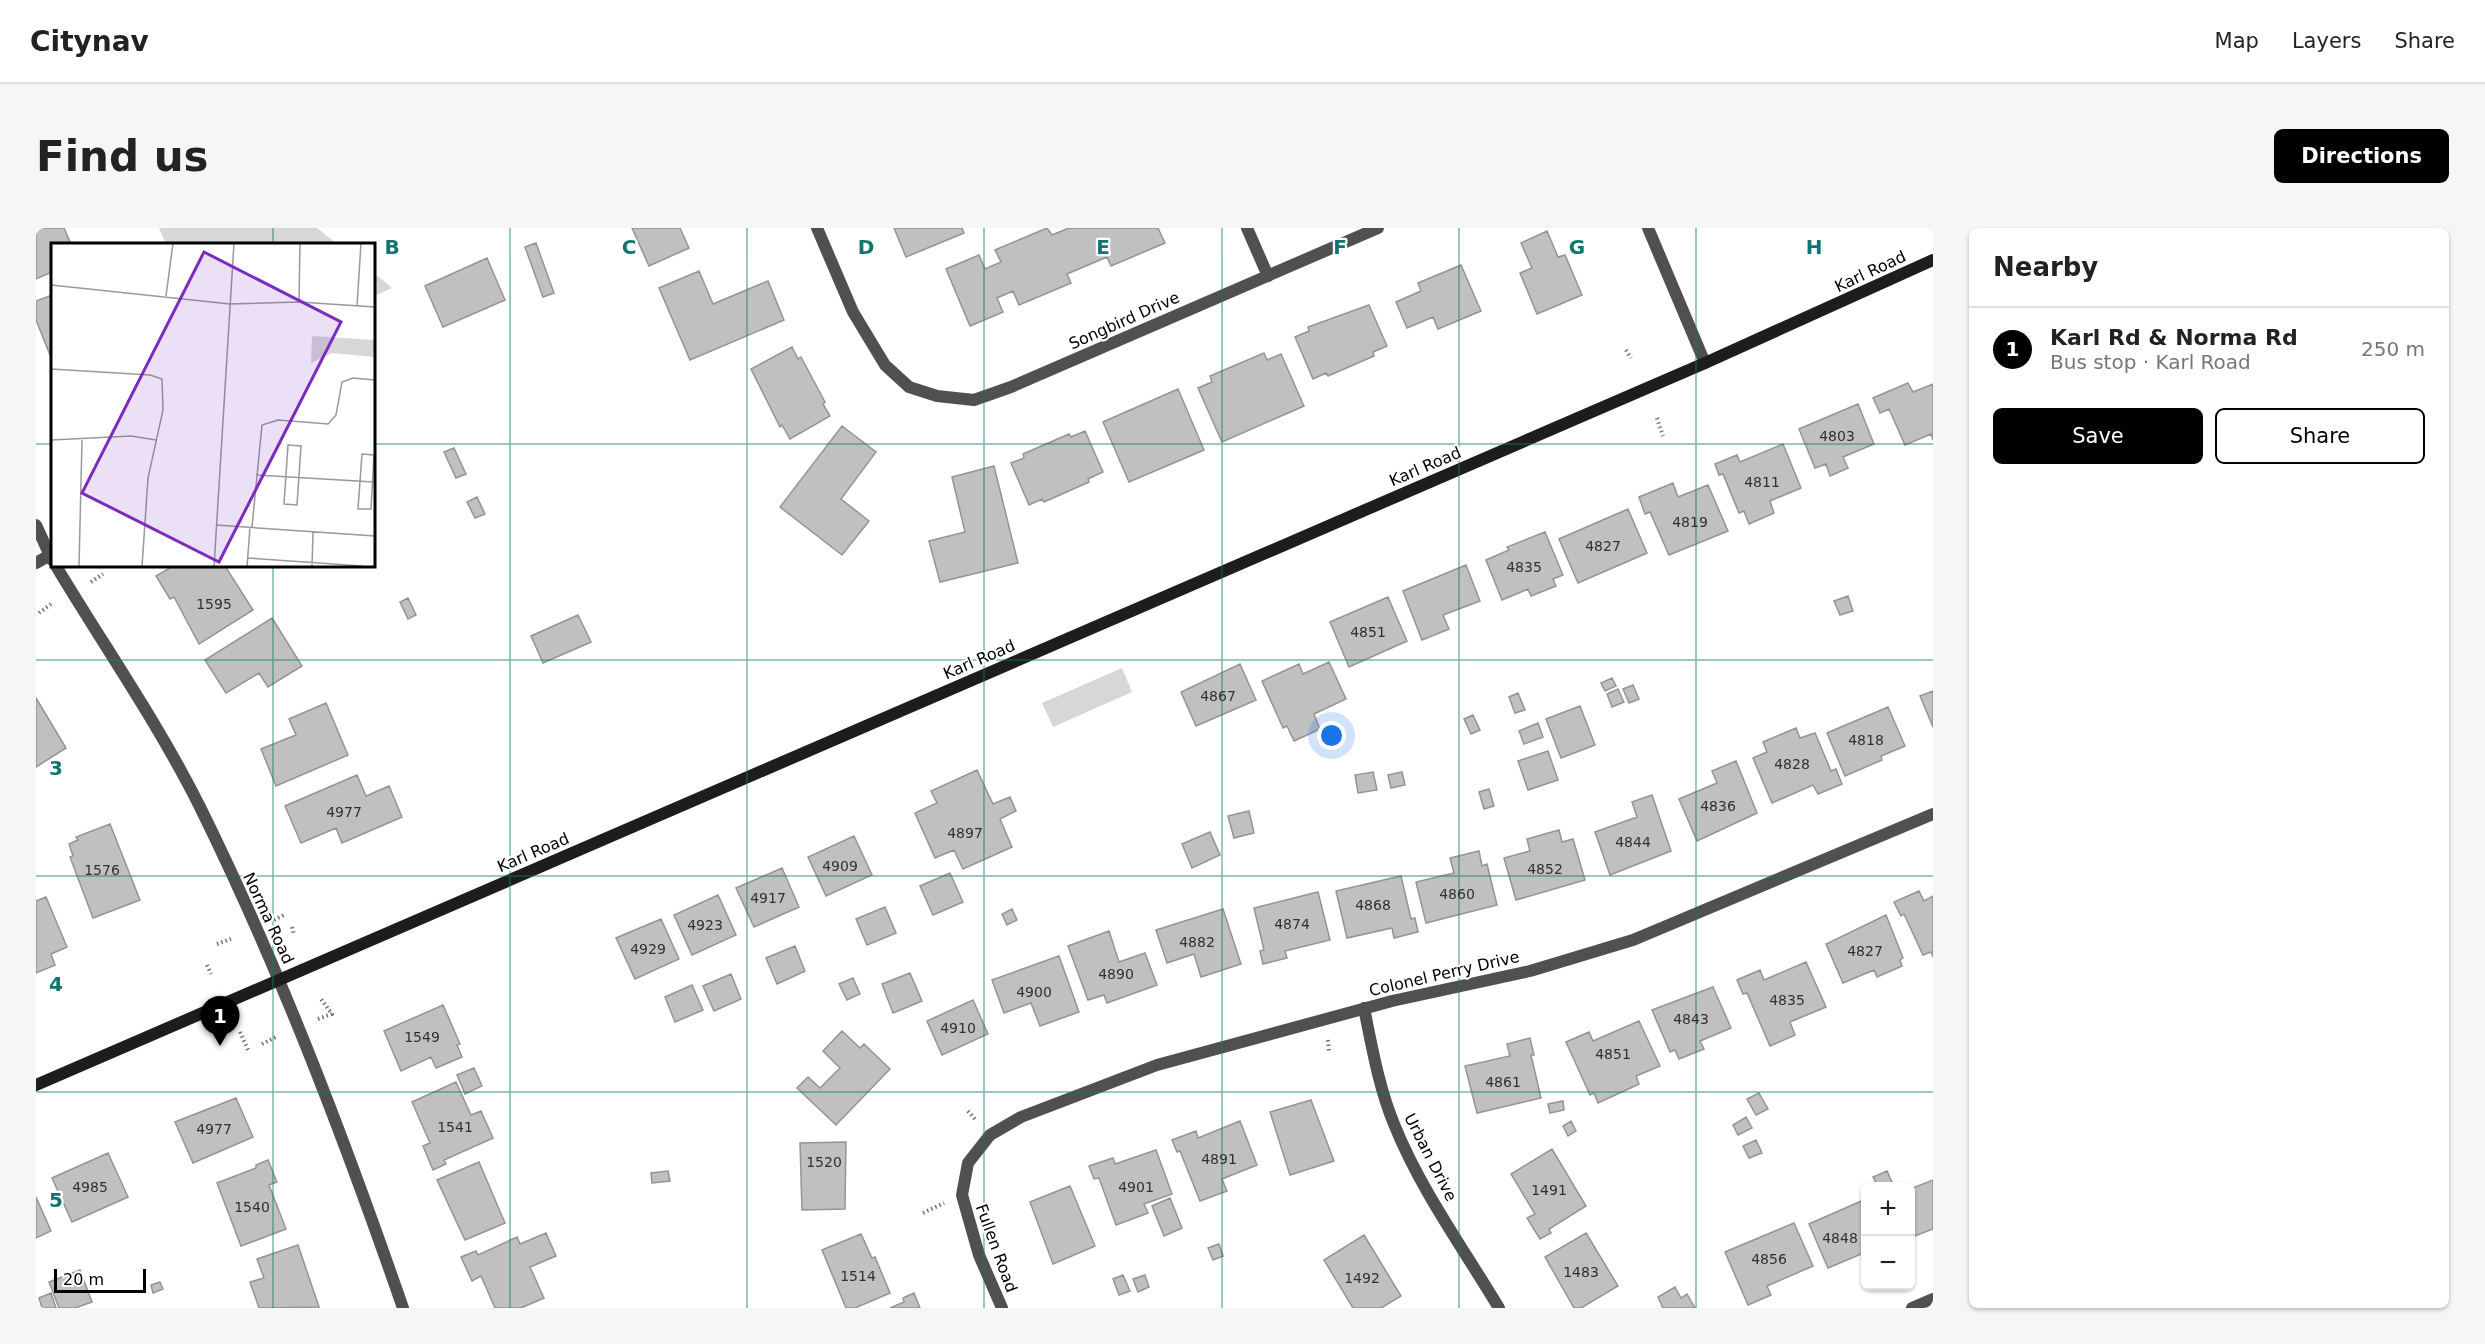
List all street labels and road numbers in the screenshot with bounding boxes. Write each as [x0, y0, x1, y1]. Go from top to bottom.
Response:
street label: Karl Road [1832, 247, 1909, 296]
street label: Songbird Drive [1066, 288, 1182, 353]
street label: Karl Road [1386, 443, 1464, 490]
street label: Karl Road [940, 636, 1018, 683]
street label: Karl Road [494, 829, 572, 876]
street label: Norma Road [239, 869, 298, 967]
street label: Colonel Perry Drive [1367, 947, 1521, 1000]
street label: Urban Drive [1400, 1110, 1461, 1204]
street label: Fullen Road [972, 1201, 1021, 1295]

